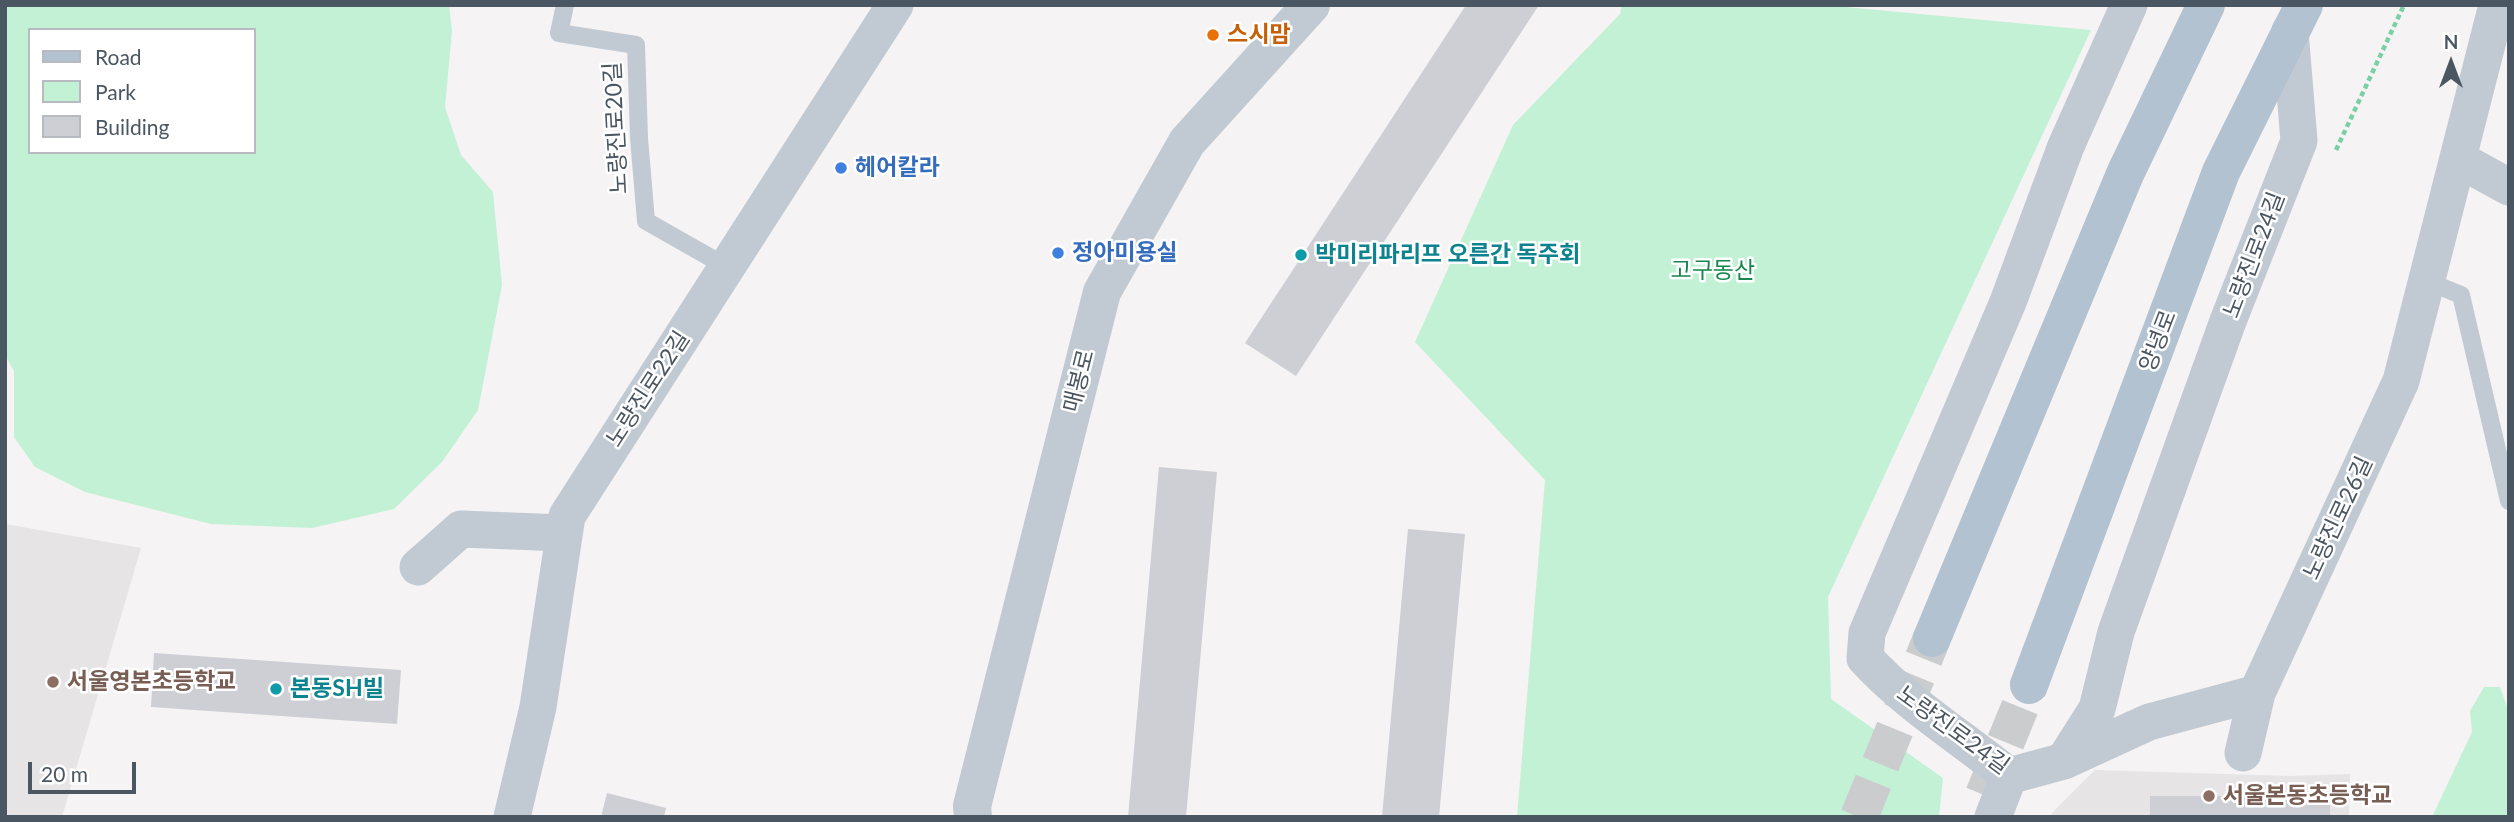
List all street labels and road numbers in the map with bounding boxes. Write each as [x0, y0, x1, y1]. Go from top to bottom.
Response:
street label: 노량진로20길 [599, 61, 633, 195]
street label: 노량진로24길 [2217, 188, 2291, 322]
street label: 양녕로 [2134, 306, 2182, 376]
street label: 노량진로22길 [600, 326, 696, 452]
street label: 매봉로 [1058, 347, 1100, 415]
street label: 노량진로26길 [2297, 452, 2379, 584]
street label: 노량진로24길 [1891, 680, 2015, 780]

